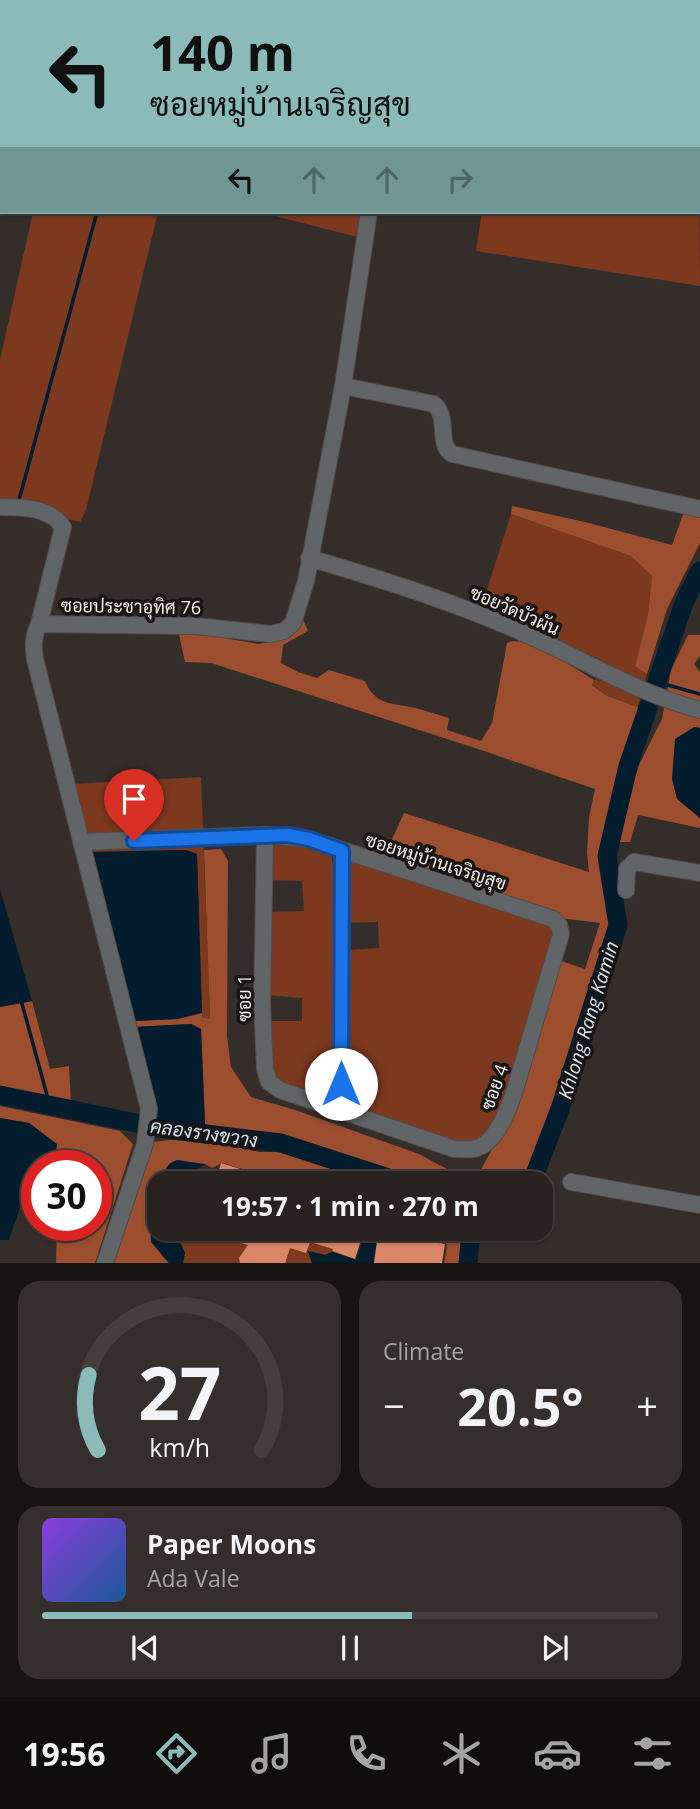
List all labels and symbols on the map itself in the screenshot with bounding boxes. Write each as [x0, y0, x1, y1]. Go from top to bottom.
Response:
street label: ซอยวัดบัวผัน [467, 580, 563, 640]
street label: ซอยประชาอุทิศ 76 [61, 593, 201, 620]
pin [104, 769, 164, 841]
street label: ซอยหมู่บ้านเจริญสุข [362, 827, 509, 897]
water label: Khlong Rang Kamin [552, 938, 624, 1102]
street label: ซอย 1 [232, 975, 256, 1021]
position arrow [304, 1047, 378, 1121]
street label: ซอย 4 [475, 1061, 513, 1113]
water label: คลองรางขวาง [149, 1113, 260, 1153]
speed limit sign: 30 [21, 1150, 112, 1241]

